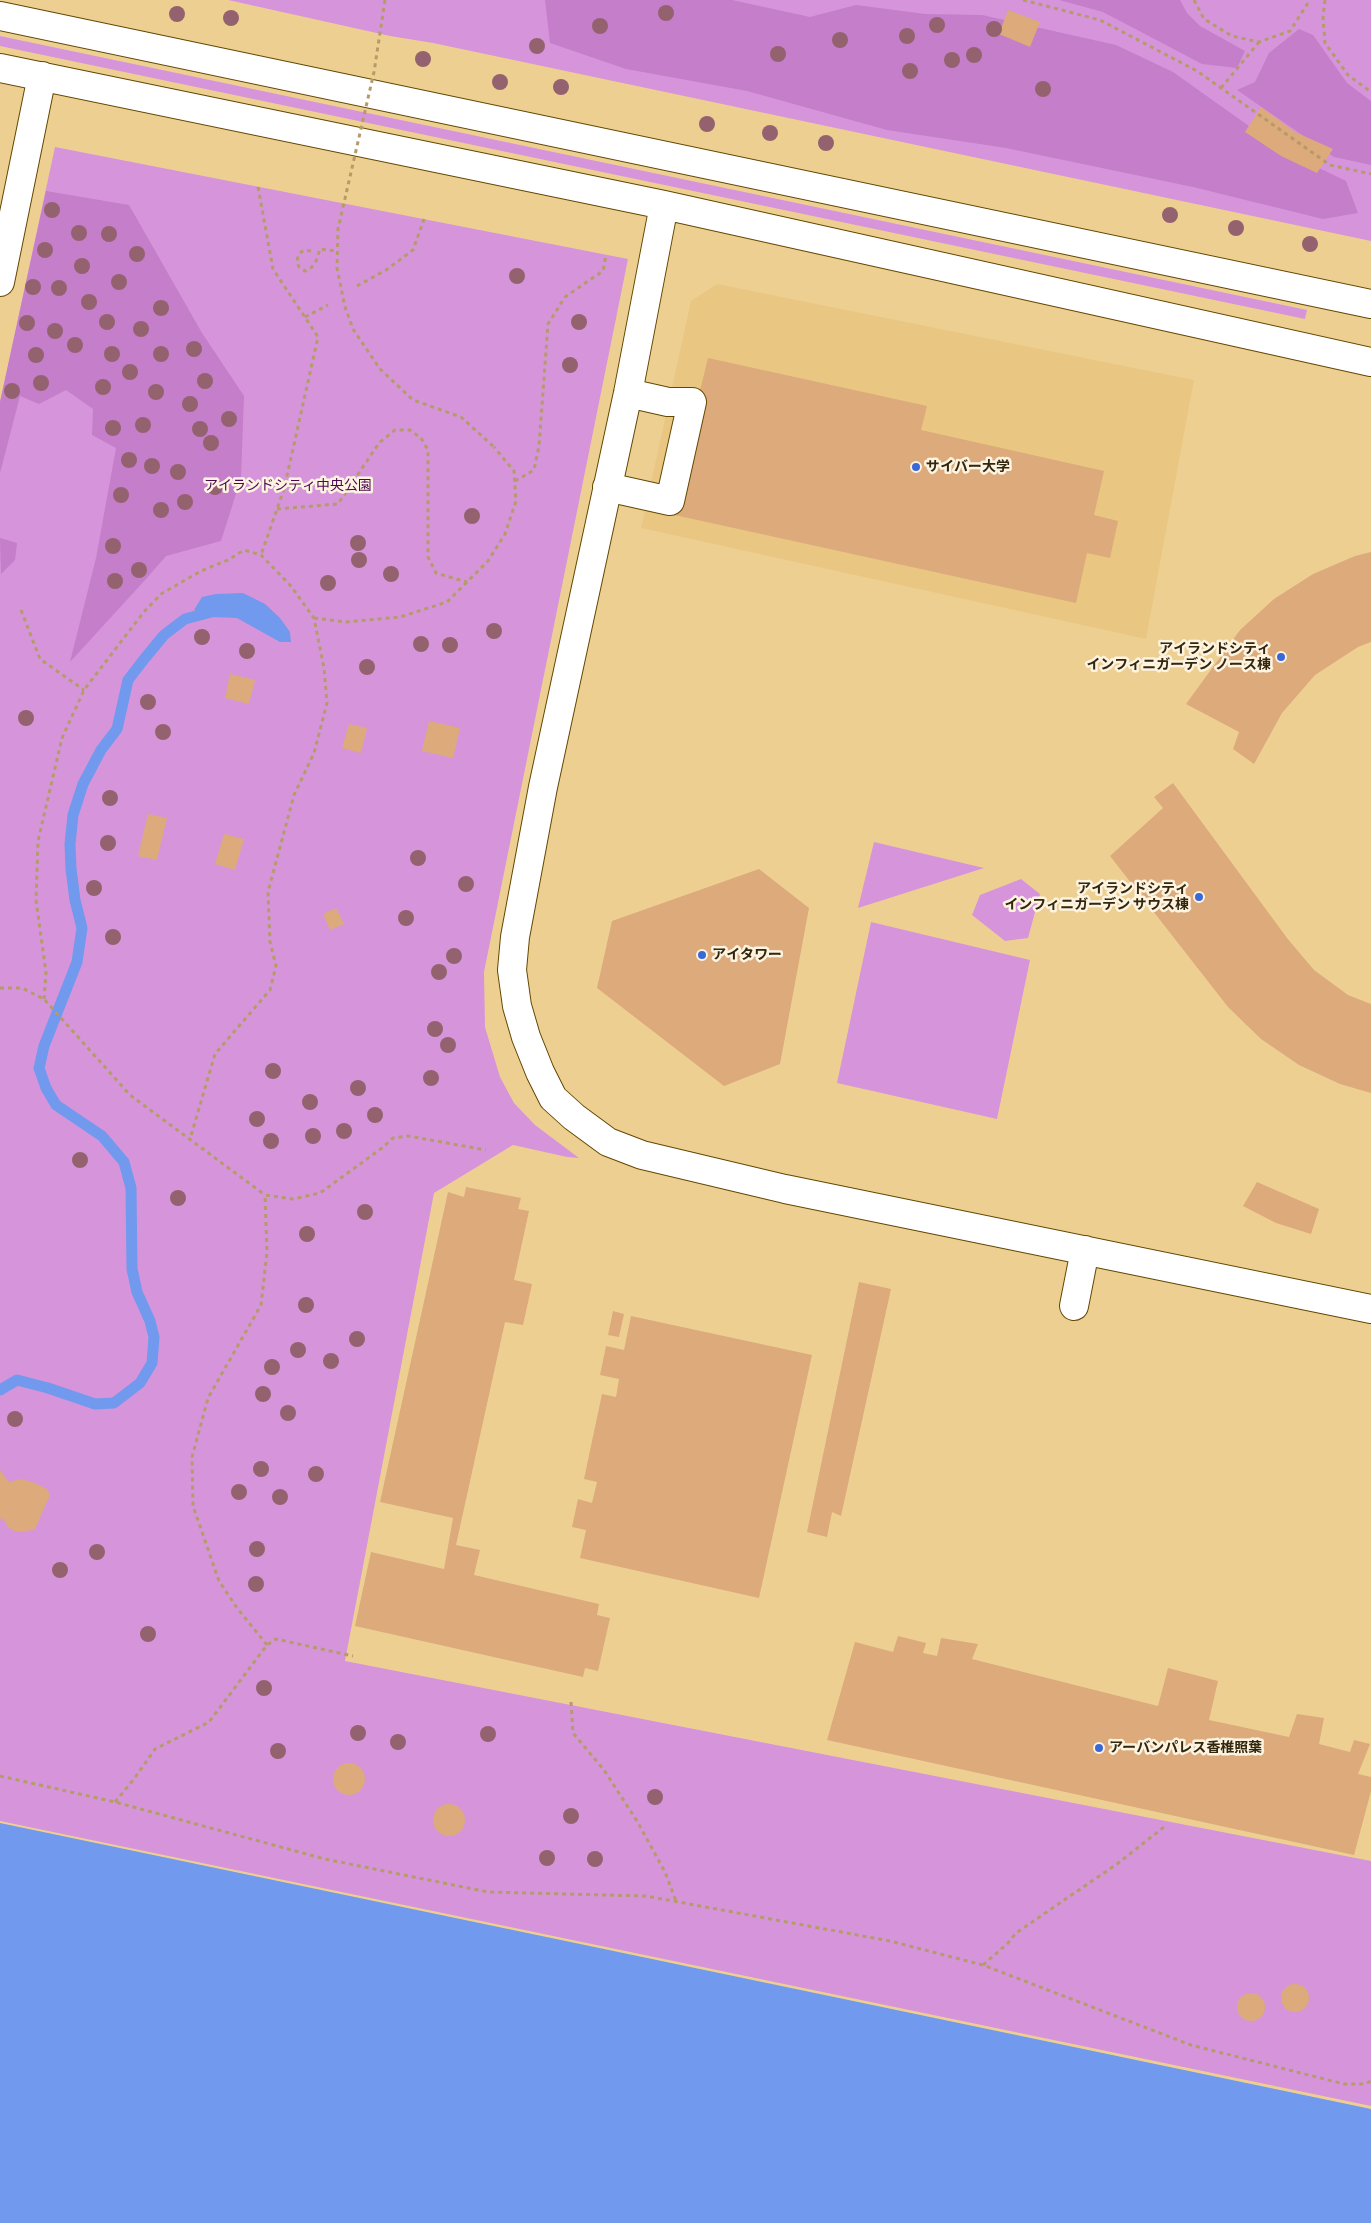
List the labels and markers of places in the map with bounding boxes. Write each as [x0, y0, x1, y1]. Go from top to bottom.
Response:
place label: サイバー大学 [926, 459, 1010, 475]
marker: サイバー大学 [910, 461, 922, 473]
place label: アイランドシティ インフィニガーデン ノース棟 [1086, 641, 1271, 674]
marker: アイランドシティ インフィニガーデン ノース棟 [1275, 651, 1287, 663]
place label: アイランドシティ インフィニガーデン サウス棟 [1004, 881, 1189, 914]
marker: アイランドシティ インフィニガーデン サウス棟 [1193, 891, 1205, 903]
place label: アイタワー [712, 947, 782, 963]
marker: アイタワー [696, 949, 708, 961]
place label: アーバンパレス香椎照葉 [1109, 1740, 1262, 1756]
marker: アーバンパレス香椎照葉 [1093, 1742, 1105, 1754]

